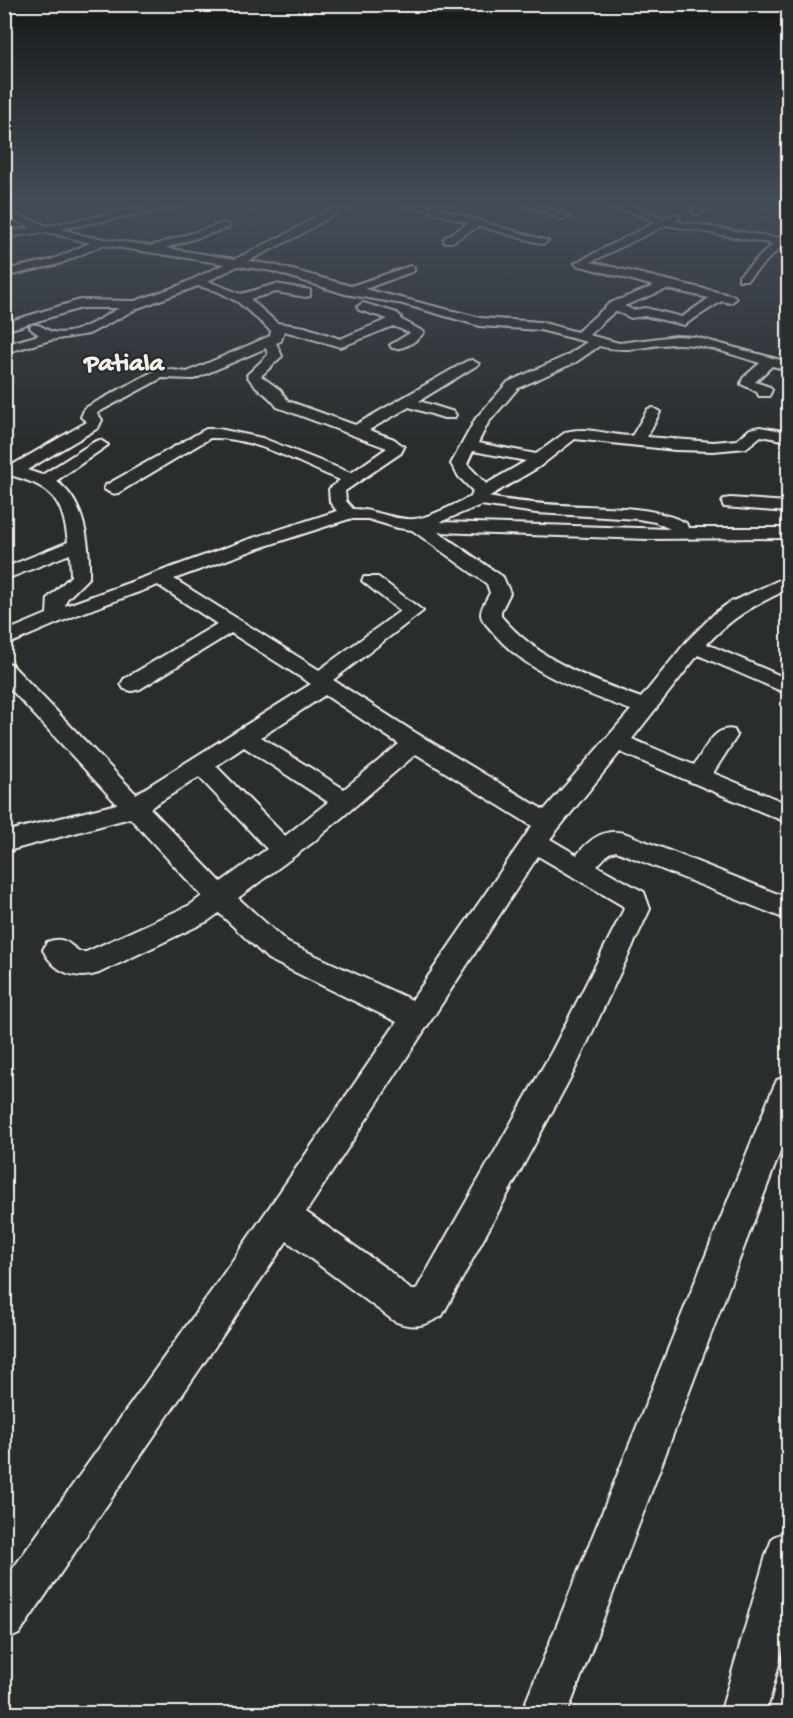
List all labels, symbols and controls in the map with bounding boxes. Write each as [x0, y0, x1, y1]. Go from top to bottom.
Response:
district label: Patiala [82, 350, 165, 381]

